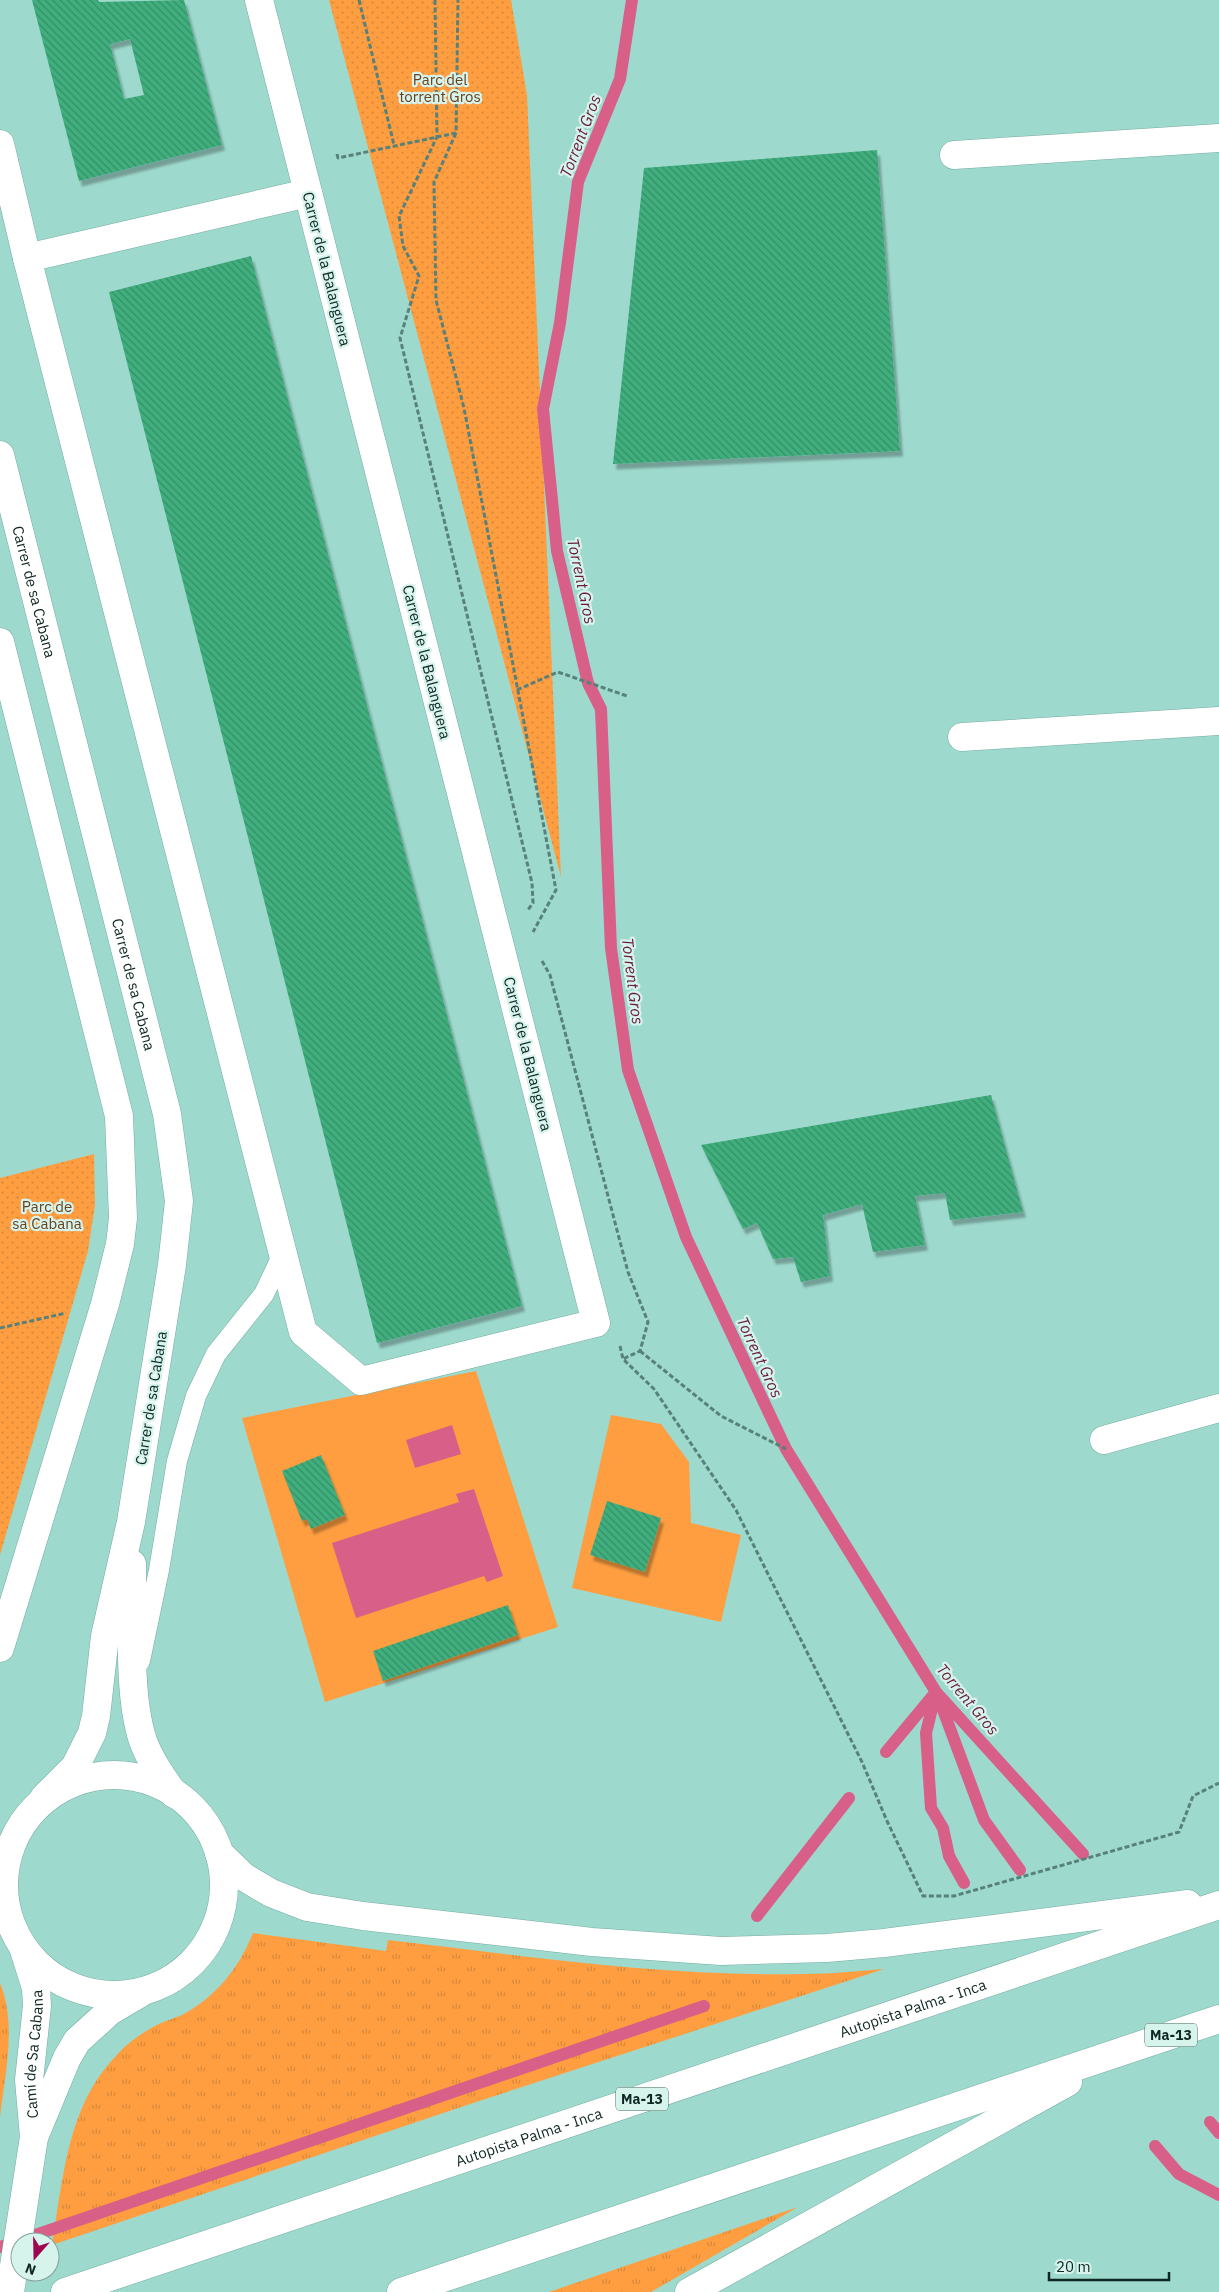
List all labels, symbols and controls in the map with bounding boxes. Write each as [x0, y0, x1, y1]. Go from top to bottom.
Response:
park label: Parc del torrent Gros [399, 70, 481, 106]
water label: Torrent Gros [555, 92, 605, 180]
street label: Carrer de la Balanguera [299, 190, 355, 348]
street label: Carrer de sa Cabana [9, 524, 60, 660]
water label: Torrent Gros [563, 536, 601, 626]
street label: Carrer de la Balanguera [399, 583, 455, 741]
street label: Carrer de sa Cabana [108, 916, 160, 1052]
water label: Torrent Gros [618, 937, 648, 1025]
street label: Carrer de la Balanguera [500, 975, 556, 1133]
park label: Parc de sa Cabana [12, 1197, 82, 1233]
water label: Torrent Gros [733, 1313, 787, 1401]
street label: Carrer de sa Cabana [131, 1330, 171, 1466]
water label: Torrent Gros [932, 1659, 1004, 1739]
street label: Autopista Palma - Inca [837, 1974, 988, 2041]
street label: Camí de Sa Cabana [19, 1989, 47, 2119]
road number: Ma-13 [1145, 2024, 1197, 2046]
road number: Ma-13 [616, 2088, 668, 2110]
street label: Autopista Palma - Inca [453, 2103, 604, 2170]
north arrow [10, 2232, 60, 2282]
scale bar [1049, 2250, 1169, 2282]
text: 20 m [1056, 2257, 1091, 2276]
text: N [23, 2259, 38, 2279]

